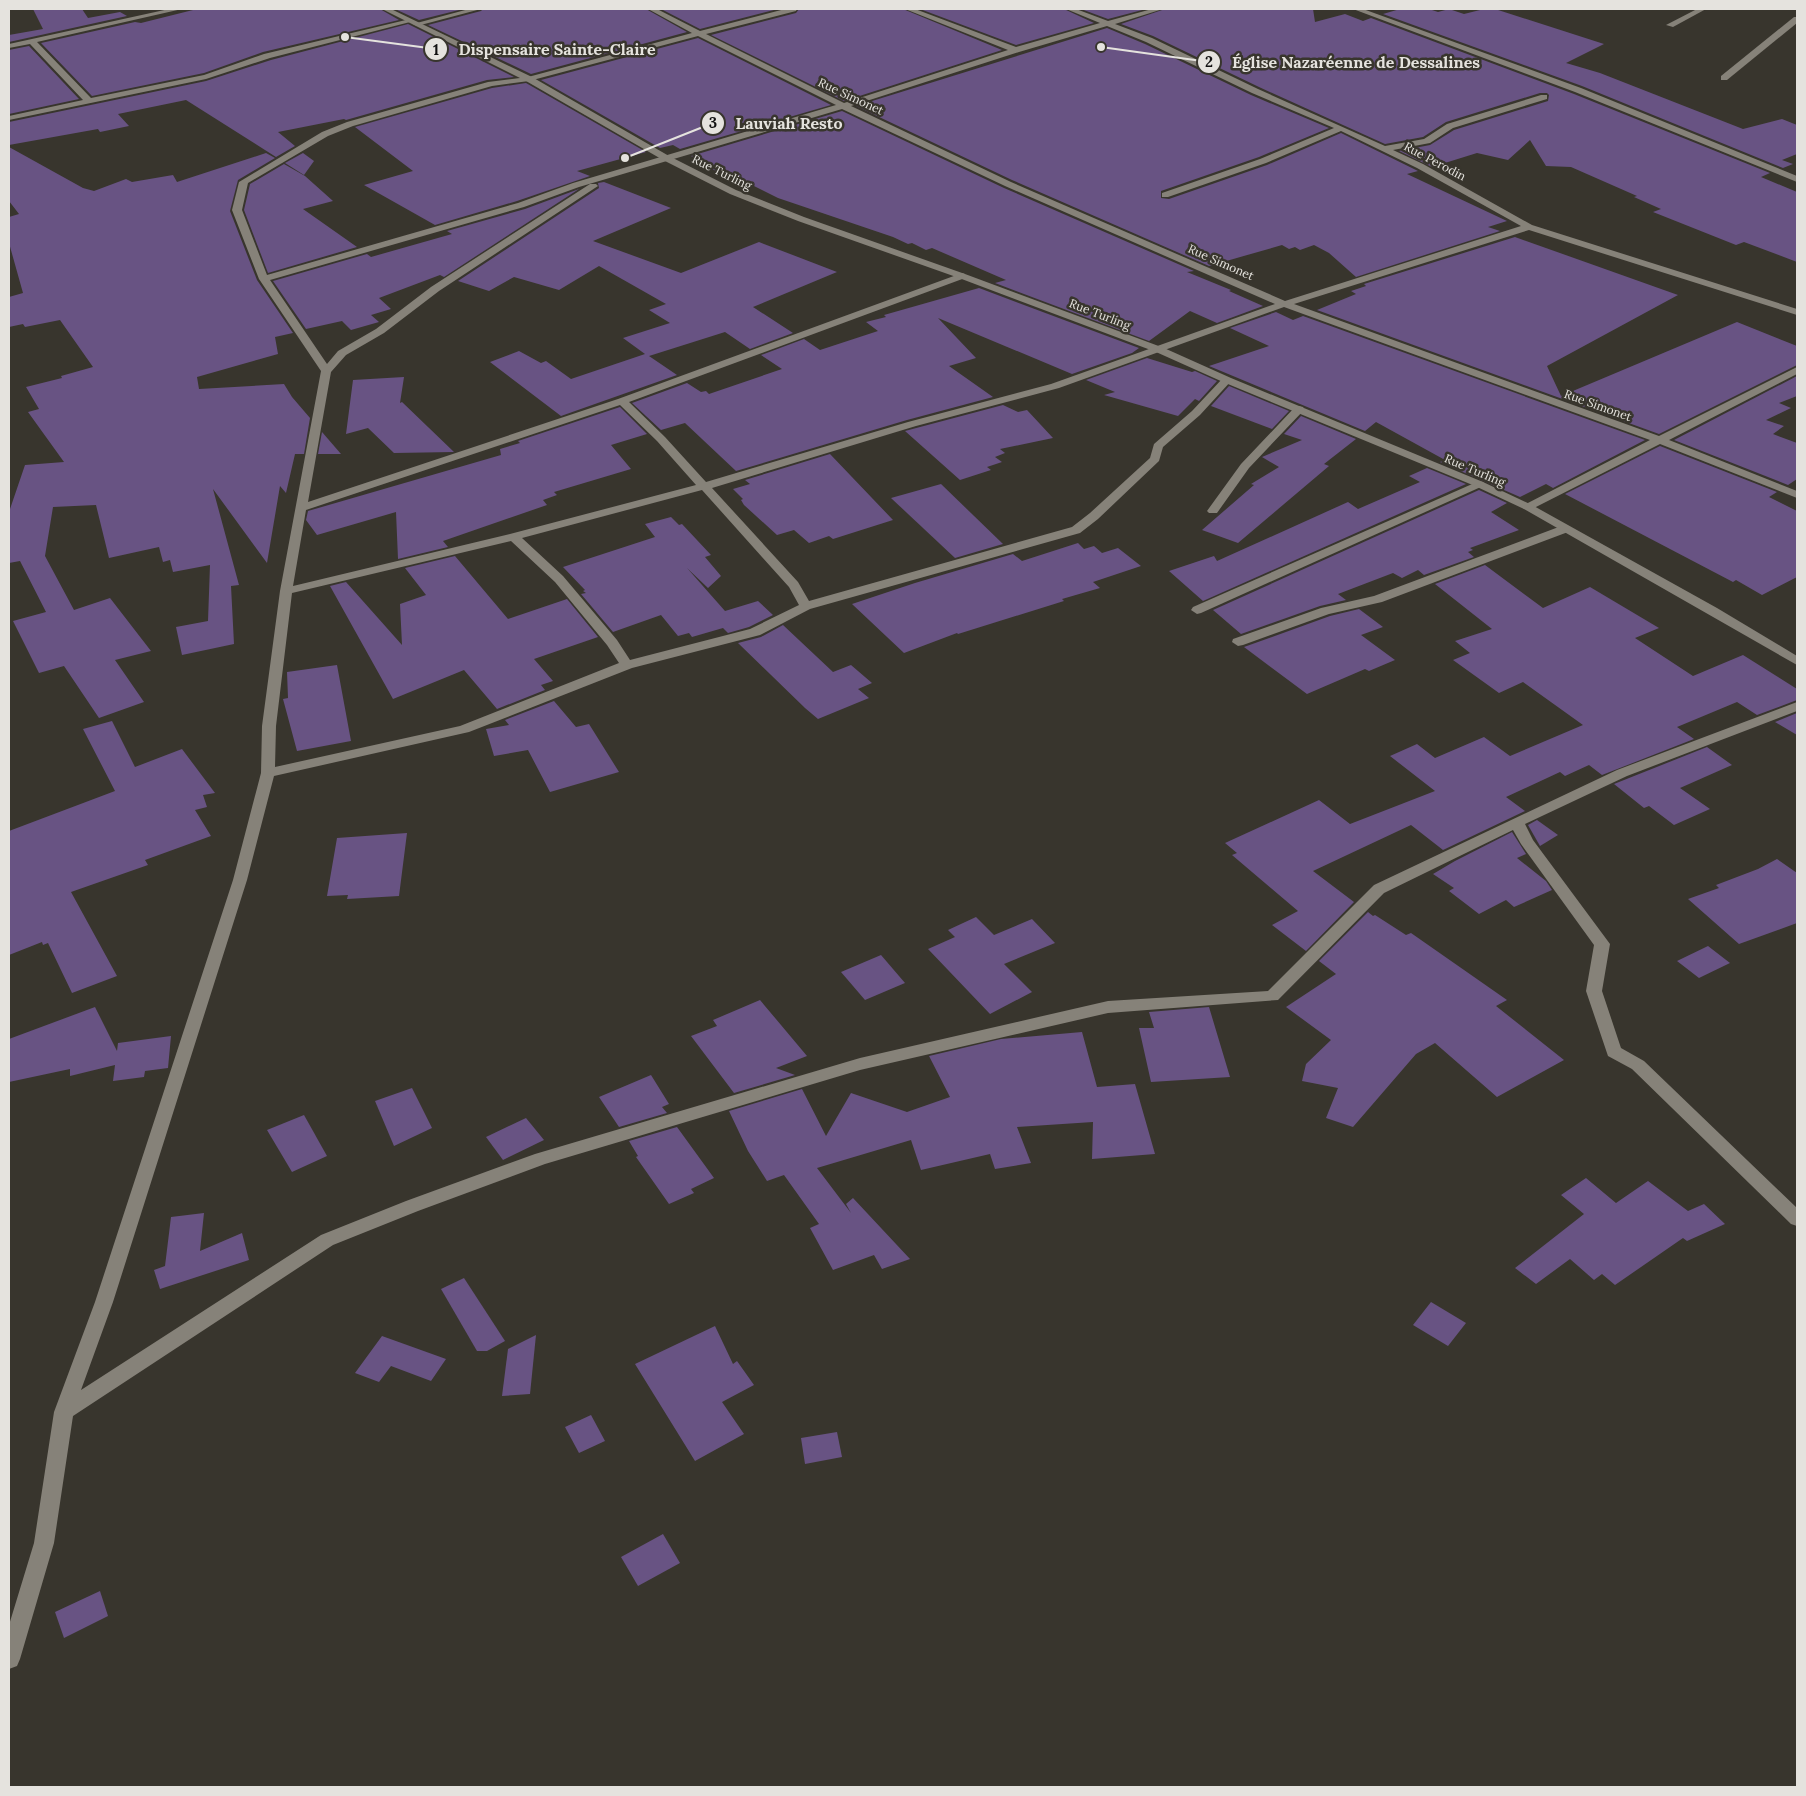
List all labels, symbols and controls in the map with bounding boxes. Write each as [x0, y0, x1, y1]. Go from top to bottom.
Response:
callout: Dispensaire Sainte-Claire [424, 34, 666, 65]
text: Dispensaire Sainte-Claire [458, 39, 656, 59]
text: 1 [433, 40, 439, 59]
callout: Église Nazaréenne de Dessalines [1197, 47, 1490, 78]
text: 2 [1205, 52, 1213, 71]
text: Église Nazaréenne de Dessalines [1232, 52, 1480, 72]
street label: Rue Simonet [816, 74, 886, 118]
callout: Lauviah Resto [701, 108, 853, 139]
text: 3 [709, 113, 717, 132]
text: Lauviah Resto [736, 113, 842, 133]
street label: Rue Perodin [1401, 138, 1469, 184]
street label: Rue Turling [690, 151, 755, 193]
street label: Rue Simonet [1186, 241, 1257, 283]
street label: Rue Turling [1067, 295, 1133, 333]
street label: Rue Simonet [1562, 386, 1634, 424]
street label: Rue Turling [1442, 450, 1508, 490]

